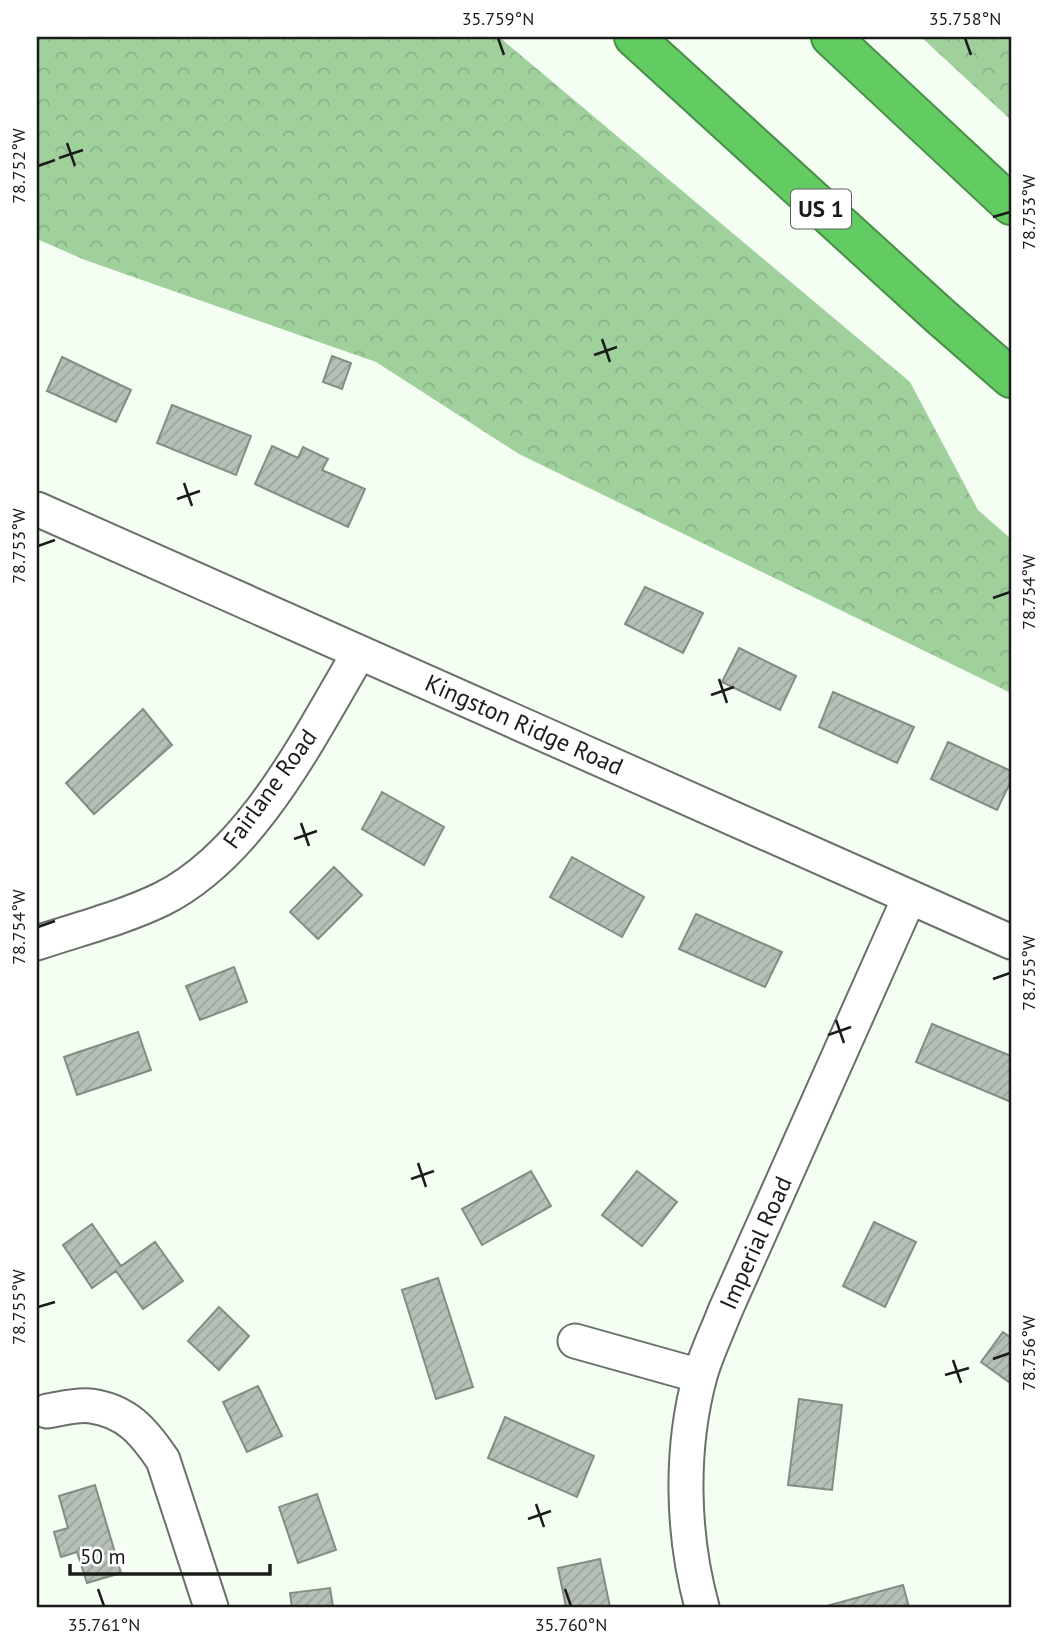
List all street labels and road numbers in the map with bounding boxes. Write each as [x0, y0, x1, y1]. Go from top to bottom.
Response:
road number: US 1 [791, 190, 851, 229]
street label: Kingston Ridge Road [420, 667, 628, 782]
street label: Fairlane Road [216, 723, 323, 855]
street label: Imperial Road [712, 1171, 799, 1314]

